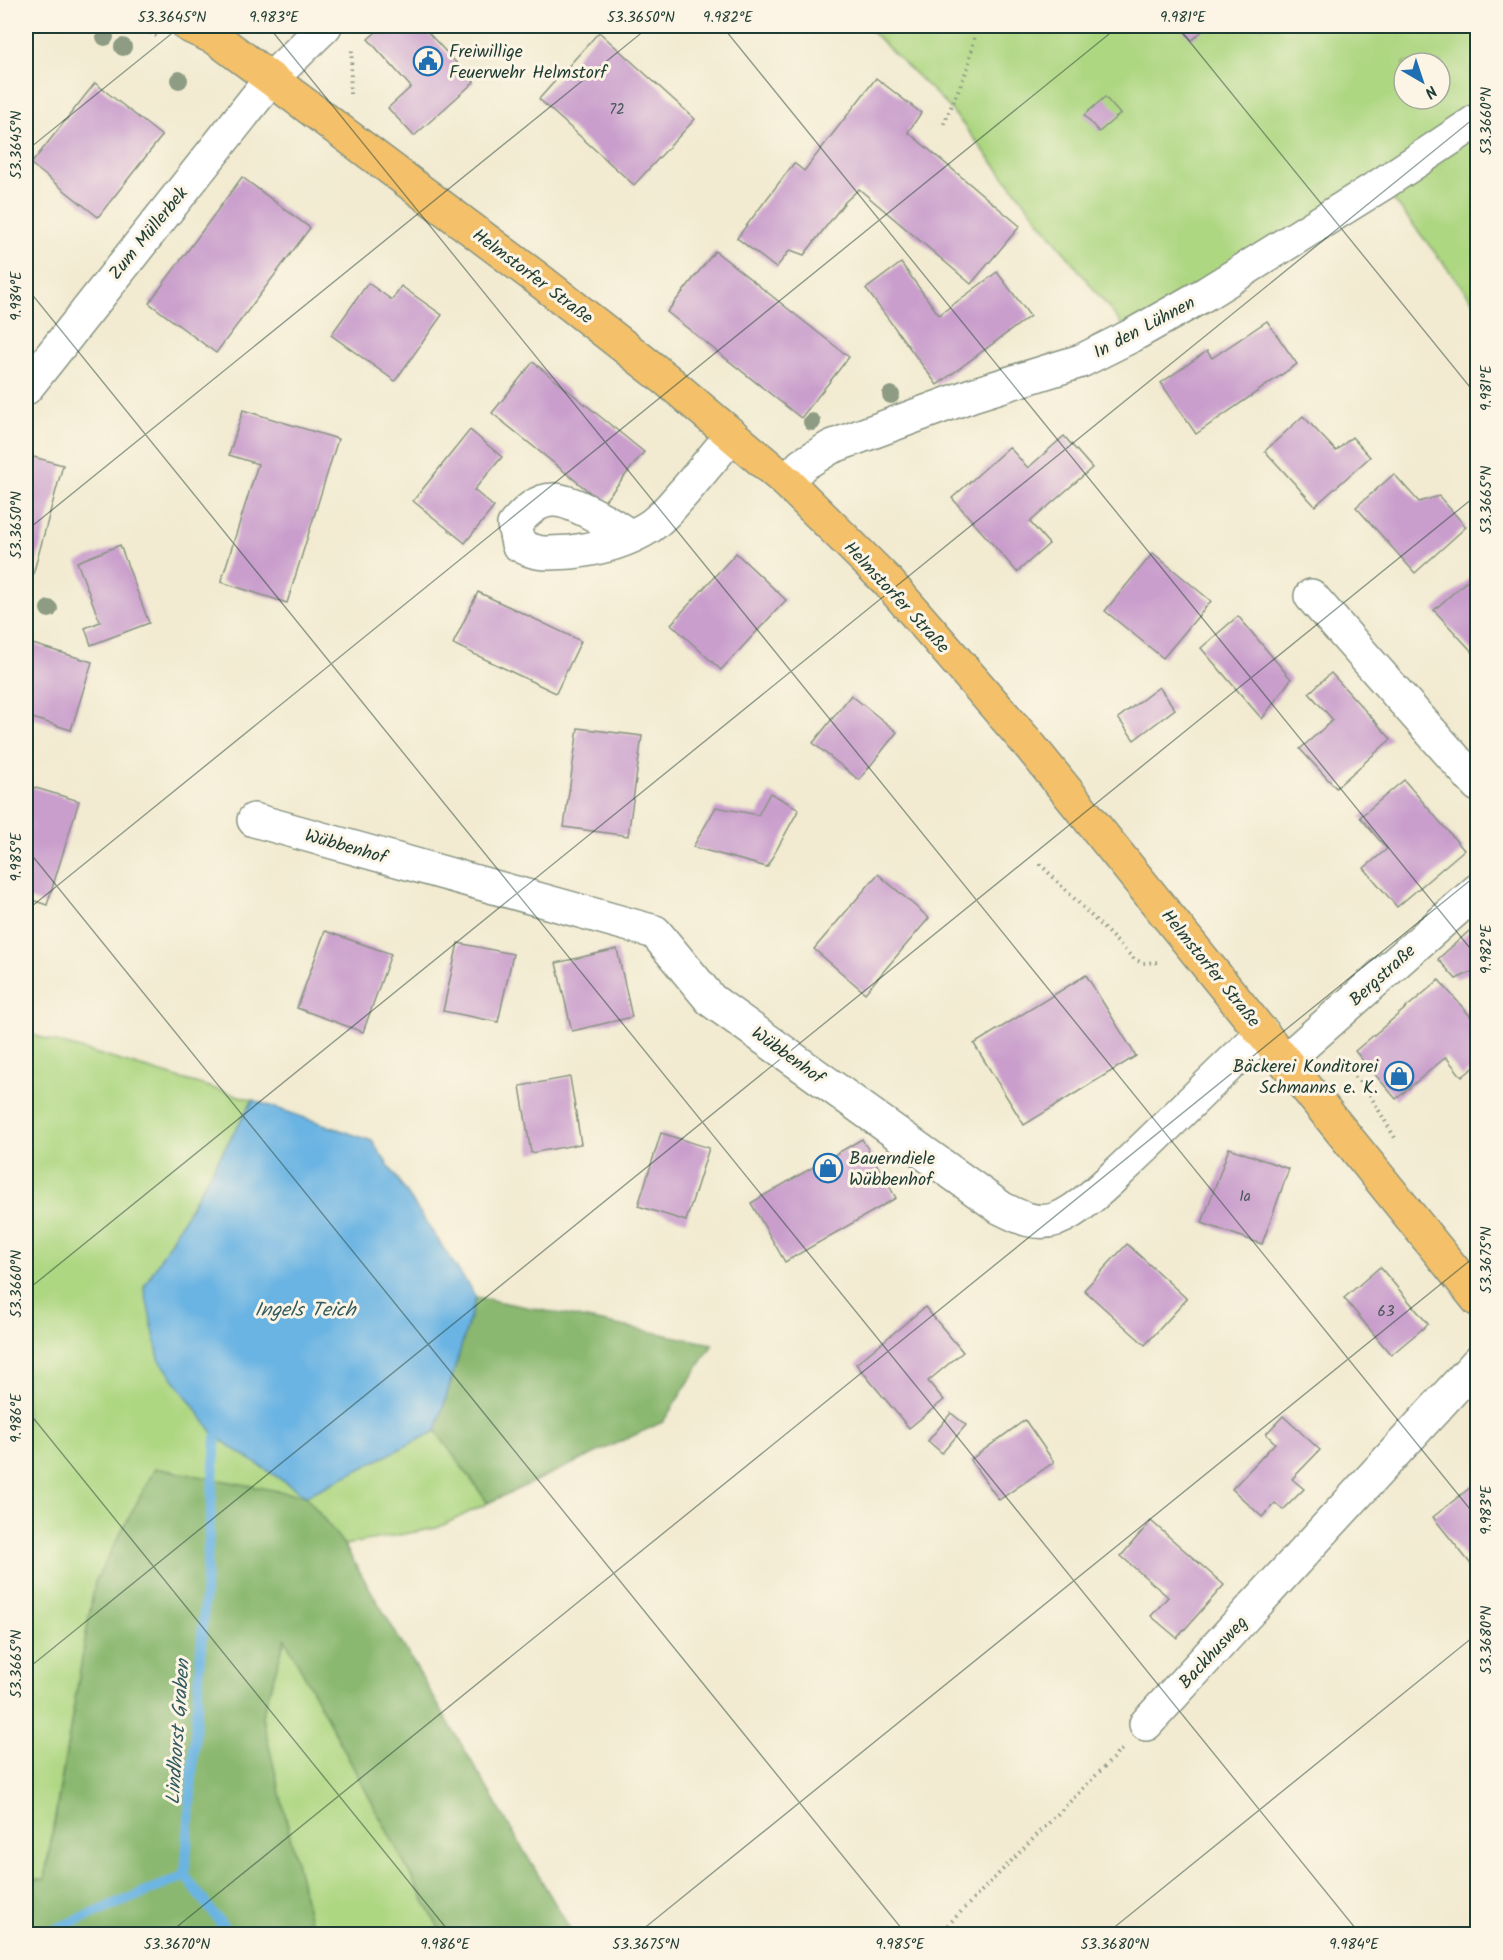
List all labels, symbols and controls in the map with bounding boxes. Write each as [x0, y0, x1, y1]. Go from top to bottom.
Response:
text: 53.3645°N [138, 6, 206, 30]
text: 9.983°E [249, 6, 300, 30]
text: 53.3650°N [607, 6, 675, 30]
text: 9.982°E [703, 6, 754, 30]
text: 9.981°E [1160, 6, 1207, 30]
place label: Freiwillige Feuerwehr Helmstorf [449, 38, 609, 88]
public building icon: Freiwillige Feuerwehr Helmstorf [412, 45, 444, 77]
north arrow [1392, 51, 1452, 111]
text: N [1419, 79, 1442, 104]
text: 53.3660°N [1475, 87, 1499, 155]
house number: 72 [609, 98, 625, 122]
text: 53.3645°N [5, 111, 29, 179]
street label: Zum Müllerbek [102, 180, 196, 287]
street label: Helmstorfer Straße [465, 222, 599, 332]
text: 9.984°E [5, 270, 29, 321]
street label: In den Lühnen [1089, 289, 1201, 367]
text: 9.981°E [1475, 364, 1499, 411]
text: 53.3665°N [1475, 466, 1499, 534]
text: 53.3650°N [5, 491, 29, 559]
street label: Helmstorfer Straße [836, 535, 956, 661]
street label: Wübbenhof [301, 822, 392, 874]
text: 9.985°E [5, 831, 29, 882]
street label: Helmstorfer Straße [1153, 903, 1267, 1035]
text: 9.982°E [1475, 923, 1499, 974]
street label: Bergstraße [1343, 938, 1423, 1014]
street label: Wübbenhof [745, 1020, 831, 1094]
place label: Bäckerei Konditorei Schmanns e. K. [1233, 1053, 1379, 1103]
shop icon: Bäckerei Konditorei Schmanns e. K. [1383, 1060, 1415, 1092]
place label: Bauerndiele Wübbenhof [849, 1145, 935, 1195]
shop icon: Bauerndiele Wübbenhof [812, 1152, 844, 1184]
house number: 1a [1239, 1185, 1251, 1209]
text: 53.3675°N [1475, 1226, 1499, 1294]
text: 53.3660°N [5, 1250, 29, 1318]
water label: Ingels Teich [255, 1295, 358, 1327]
house number: 63 [1378, 1300, 1395, 1324]
text: 9.986°E [5, 1392, 29, 1443]
text: 9.983°E [1475, 1484, 1499, 1535]
text: 53.3680°N [1475, 1606, 1499, 1674]
street label: Backhusweg [1172, 1610, 1256, 1696]
text: 53.3665°N [5, 1630, 29, 1698]
water label: Lindhorst Graben [158, 1657, 200, 1806]
text: 53.3670°N [144, 1933, 210, 1957]
text: 9.986°E [420, 1933, 471, 1957]
text: 53.3675°N [612, 1933, 680, 1957]
text: 9.985°E [875, 1933, 926, 1957]
text: 53.3680°N [1081, 1933, 1149, 1957]
text: 9.984°E [1329, 1933, 1380, 1957]

